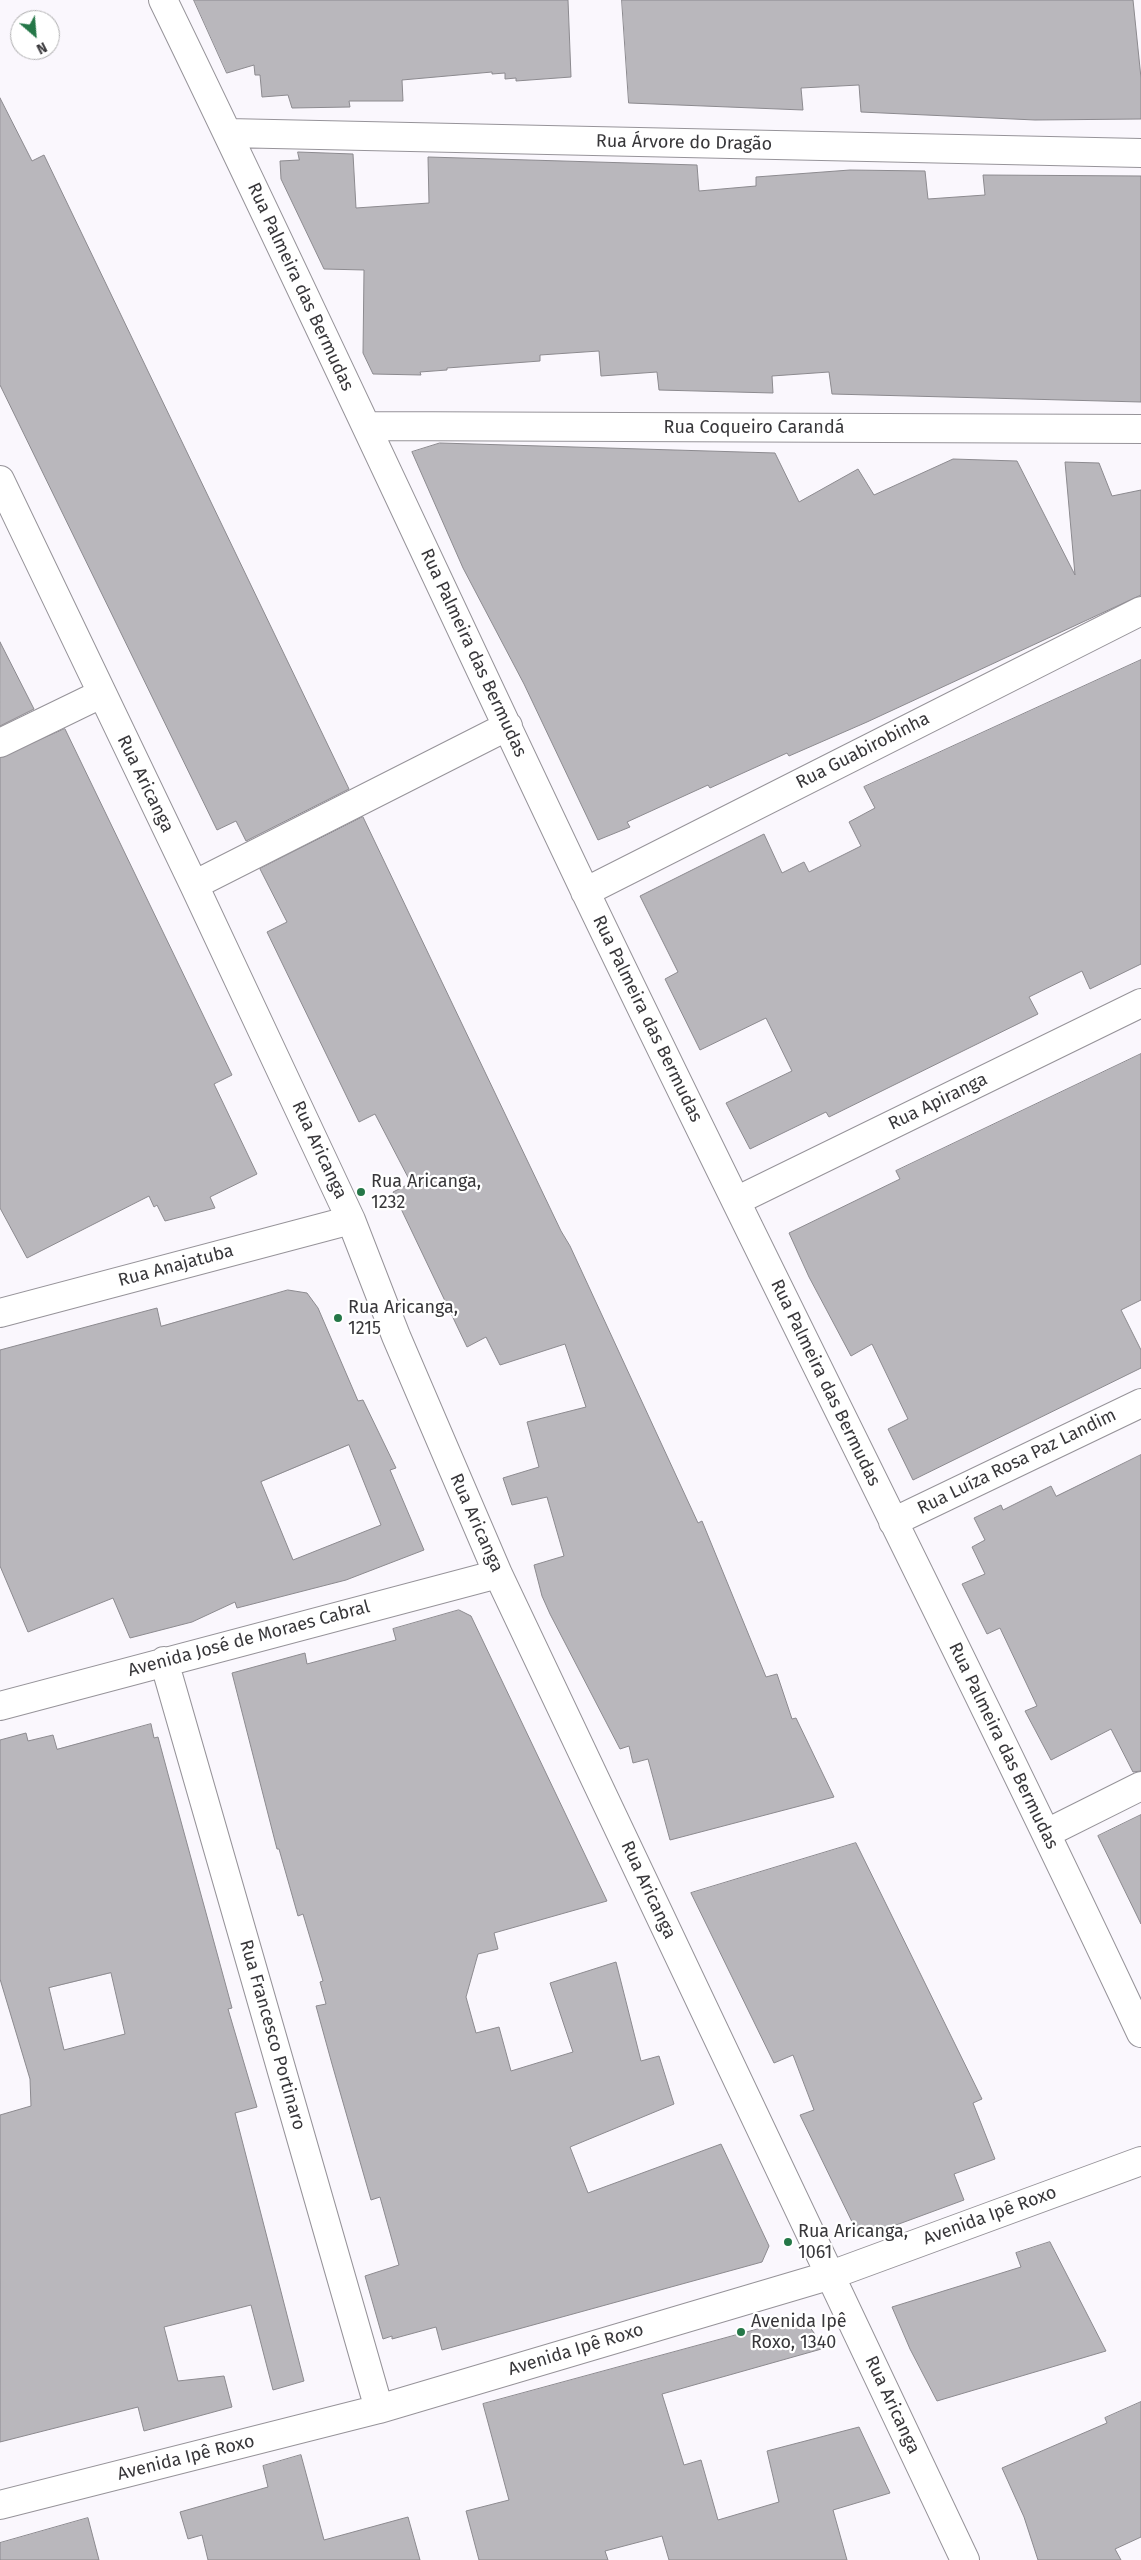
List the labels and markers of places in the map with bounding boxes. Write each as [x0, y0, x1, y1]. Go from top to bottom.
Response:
place label: Rua Aricanga, 1232 [371, 1171, 481, 1214]
marker: Rua Aricanga, 1232 [355, 1186, 367, 1198]
place label: Rua Aricanga, 1215 [348, 1297, 458, 1340]
marker: Rua Aricanga, 1215 [332, 1312, 344, 1324]
place label: Rua Aricanga, 1061 [798, 2221, 908, 2264]
marker: Rua Aricanga, 1061 [782, 2236, 794, 2248]
place label: Avenida Ipê Roxo, 1340 [751, 2311, 847, 2354]
marker: Avenida Ipê Roxo, 1340 [735, 2326, 747, 2338]

